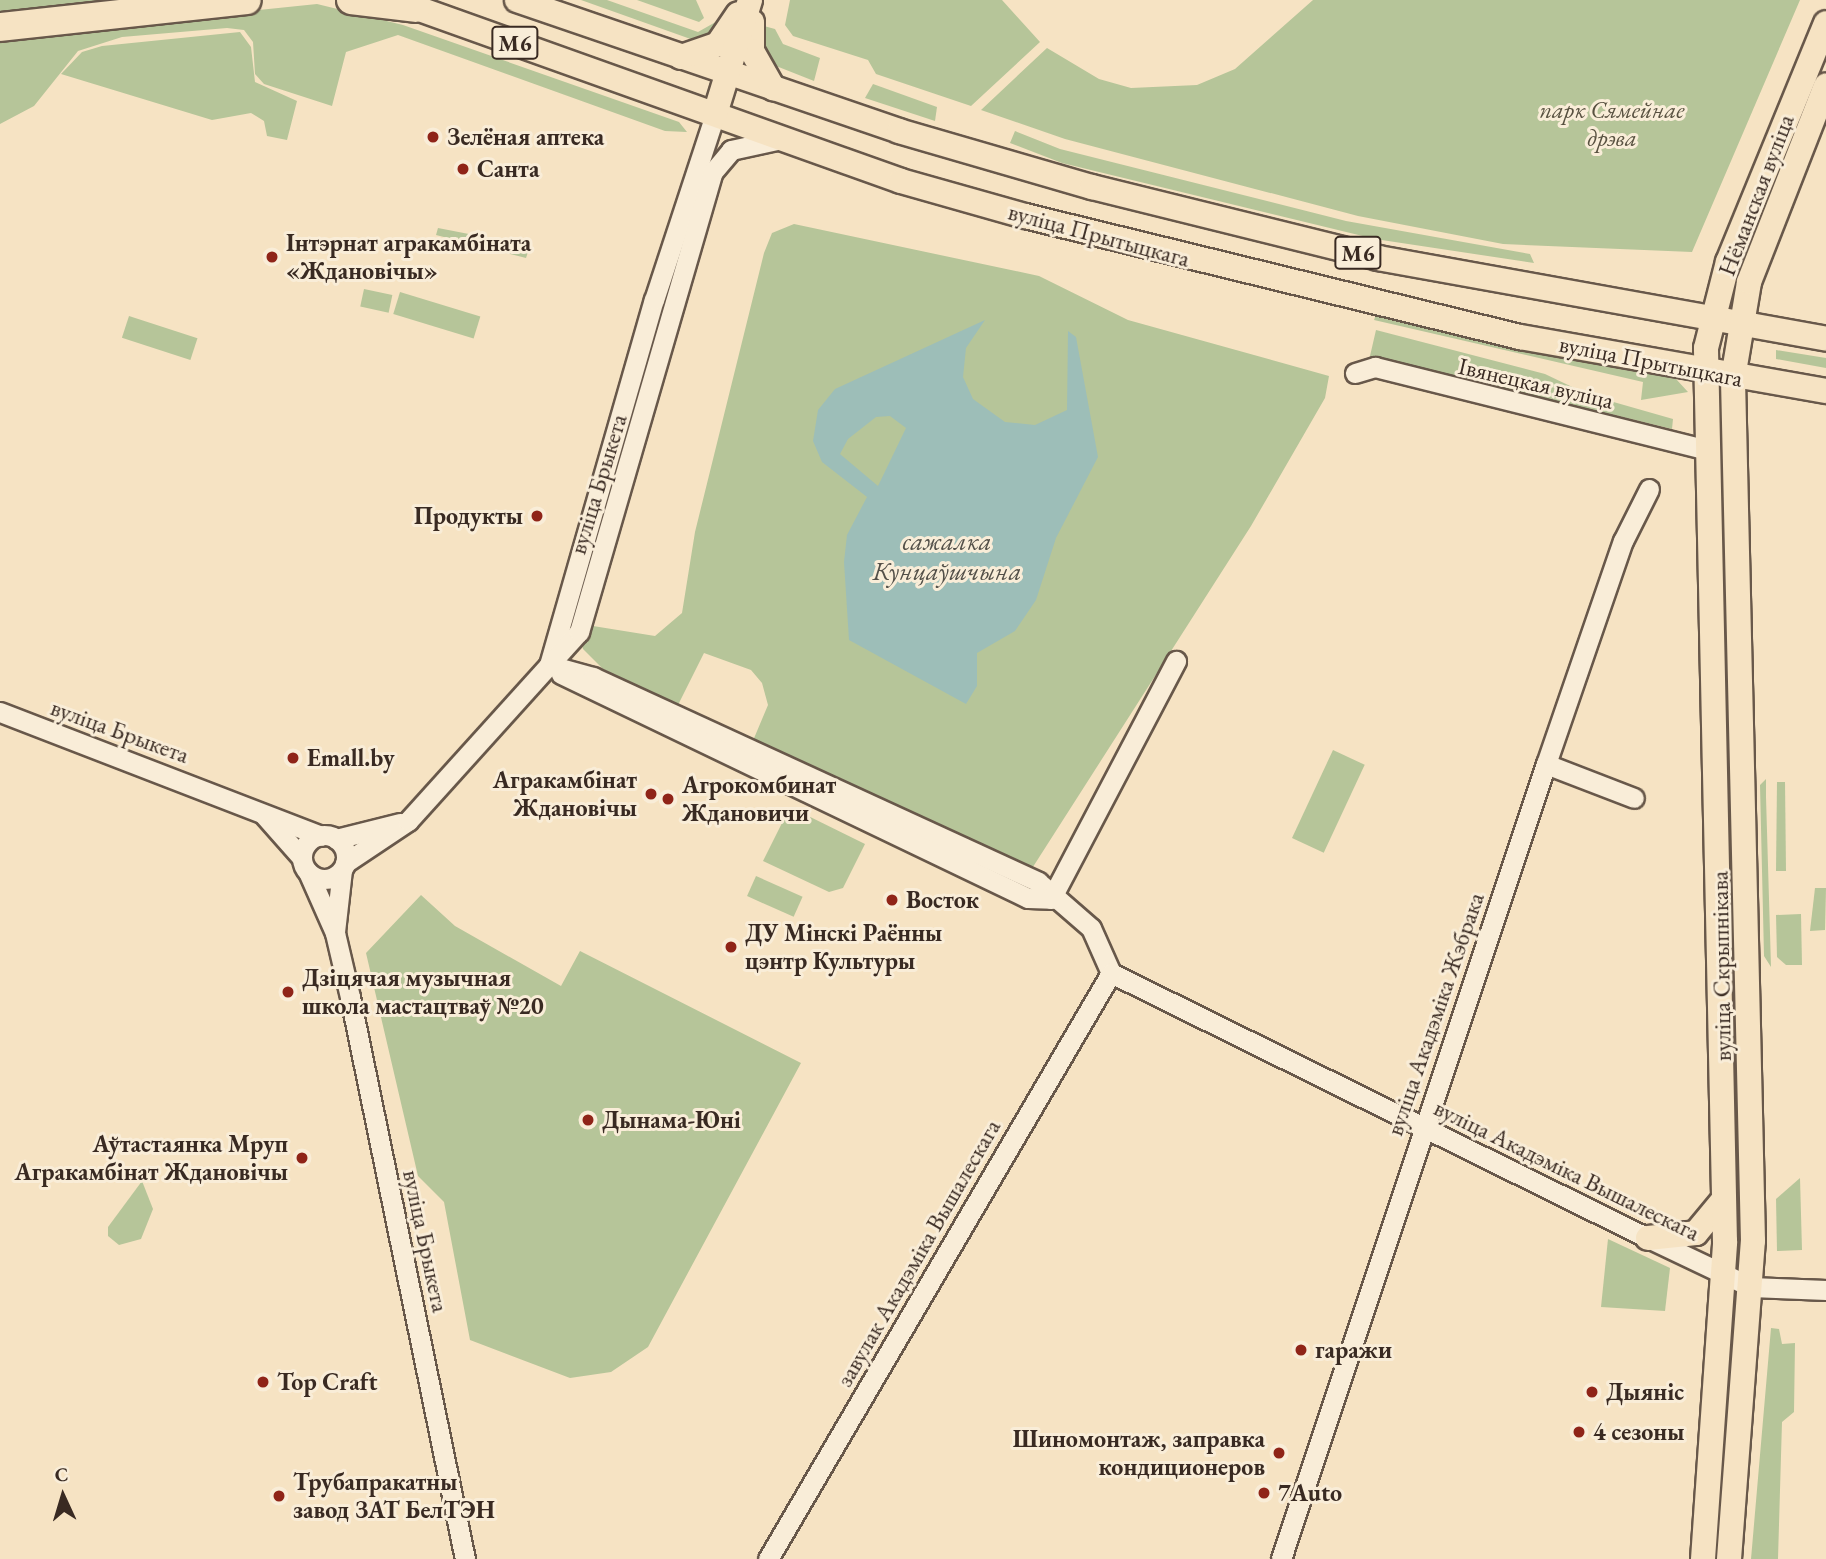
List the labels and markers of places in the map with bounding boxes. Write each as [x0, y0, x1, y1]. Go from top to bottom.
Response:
place label: Зелёная аптека [447, 123, 604, 151]
marker: Зелёная аптека [425, 129, 441, 145]
place label: Санта [477, 155, 539, 183]
marker: Санта [455, 161, 471, 177]
place label: Інтэрнат агракамбіната «Ждановічы» [286, 229, 531, 285]
marker: Інтэрнат агракамбіната «Ждановічы» [264, 249, 280, 265]
place label: Продукты [414, 502, 523, 530]
marker: Продукты [529, 508, 545, 524]
place label: Emall.by [307, 744, 394, 772]
marker: Emall.by [285, 750, 301, 766]
place label: Агракамбінат Ждановічы [493, 766, 637, 822]
place label: Агрокомбинат Ждановичи [682, 771, 836, 827]
marker: Агракамбінат Ждановічы [643, 786, 659, 802]
marker: Агрокомбинат Ждановичи [660, 791, 676, 807]
place label: Восток [906, 886, 979, 914]
marker: Восток [884, 892, 900, 908]
place label: ДУ Мінскі Раённы цэнтр Культуры [745, 919, 942, 975]
marker: ДУ Мінскі Раённы цэнтр Культуры [723, 939, 739, 955]
place label: Дзіцячая музычная школа мастацтваў №20 [302, 964, 544, 1020]
marker: Дзіцячая музычная школа мастацтваў №20 [280, 984, 296, 1000]
place label: Дынама-Юні [602, 1106, 741, 1134]
marker: Дынама-Юні [580, 1112, 596, 1128]
place label: Аўтастаянка Мруп Агракамбінат Ждановічы [15, 1130, 288, 1186]
marker: Аўтастаянка Мруп Агракамбінат Ждановічы [294, 1150, 310, 1166]
place label: гаражи [1315, 1336, 1392, 1364]
marker: гаражи [1293, 1342, 1309, 1358]
place label: Top Craft [277, 1368, 377, 1396]
marker: Top Craft [255, 1374, 271, 1390]
place label: Дыяніс [1606, 1378, 1684, 1406]
marker: Дыяніс [1584, 1384, 1600, 1400]
place label: 4 сезоны [1593, 1418, 1684, 1446]
marker: 4 сезоны [1571, 1424, 1587, 1440]
place label: Шиномонтаж, заправка кондиционеров [1013, 1425, 1265, 1481]
marker: Шиномонтаж, заправка кондиционеров [1271, 1445, 1287, 1461]
place label: Трубапракатны завод ЗАТ БелТЭН [293, 1468, 495, 1524]
place label: 7Auto [1278, 1479, 1342, 1507]
marker: 7Auto [1256, 1485, 1272, 1501]
marker: Трубапракатны завод ЗАТ БелТЭН [271, 1488, 287, 1504]

